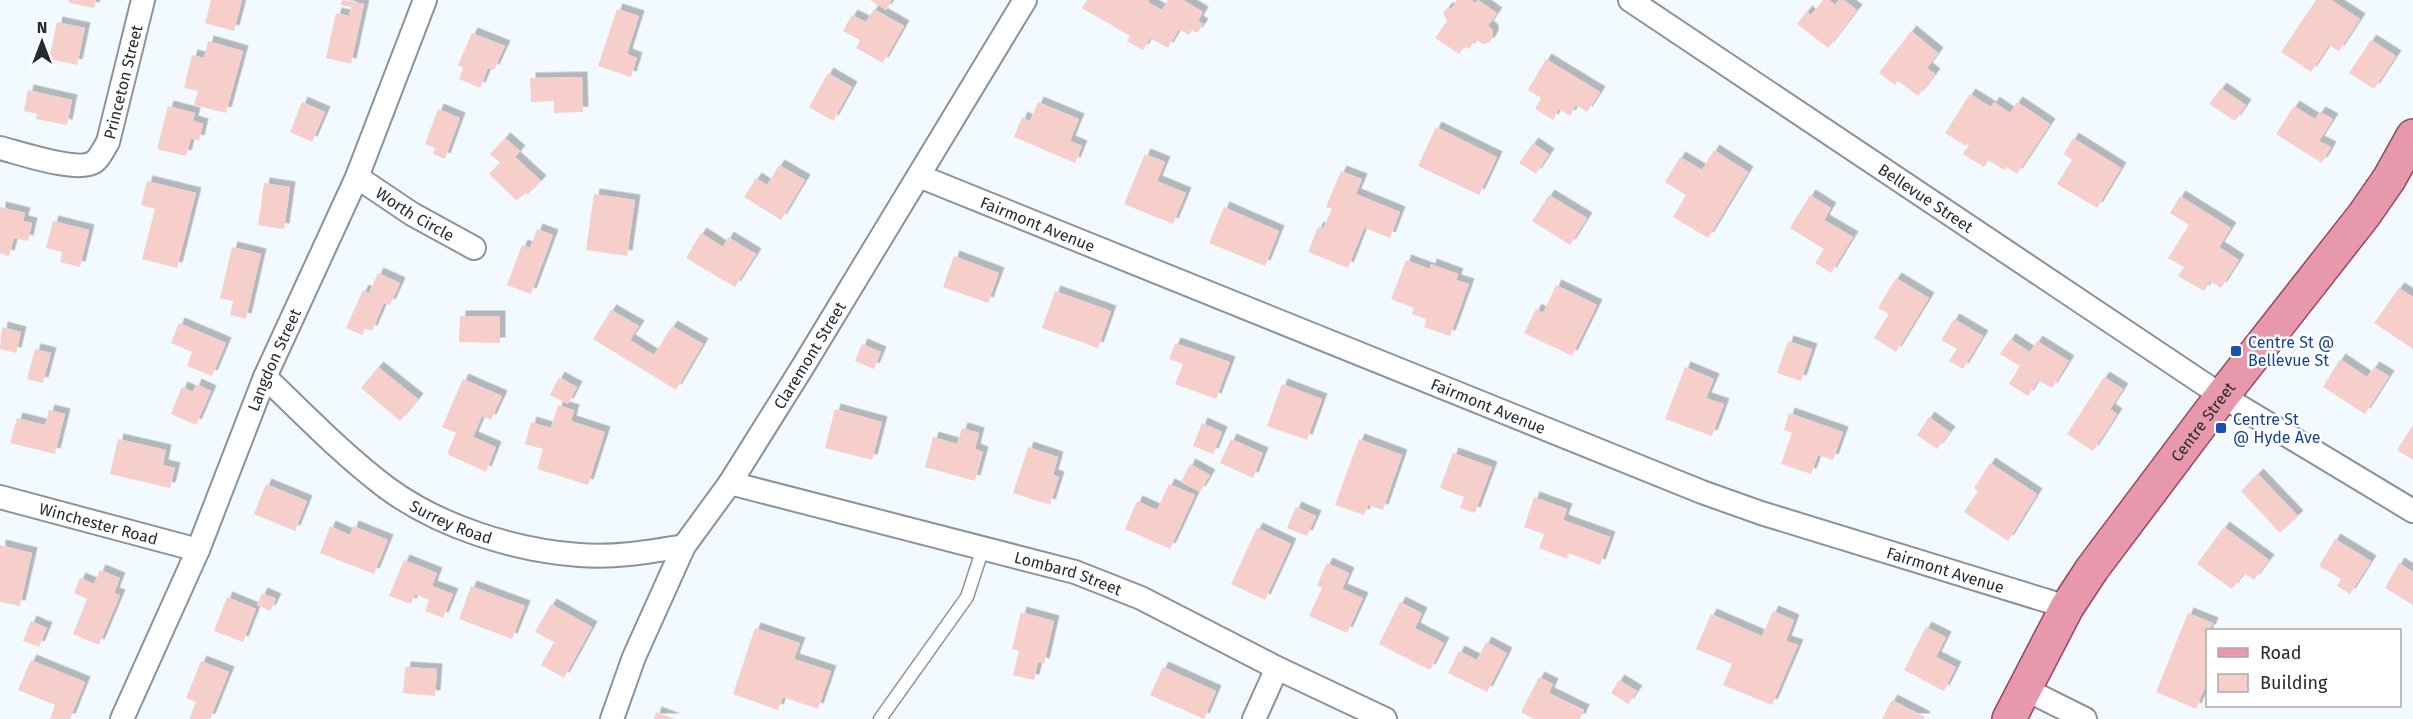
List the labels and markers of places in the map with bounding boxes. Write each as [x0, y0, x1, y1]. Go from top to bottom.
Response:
place label: Centre St @ Bellevue St [2248, 333, 2334, 370]
marker: Centre St @ Bellevue St [2229, 344, 2243, 358]
place label: Centre St @ Hyde Ave [2233, 410, 2320, 447]
marker: Centre St @ Hyde Ave [2214, 421, 2228, 435]

